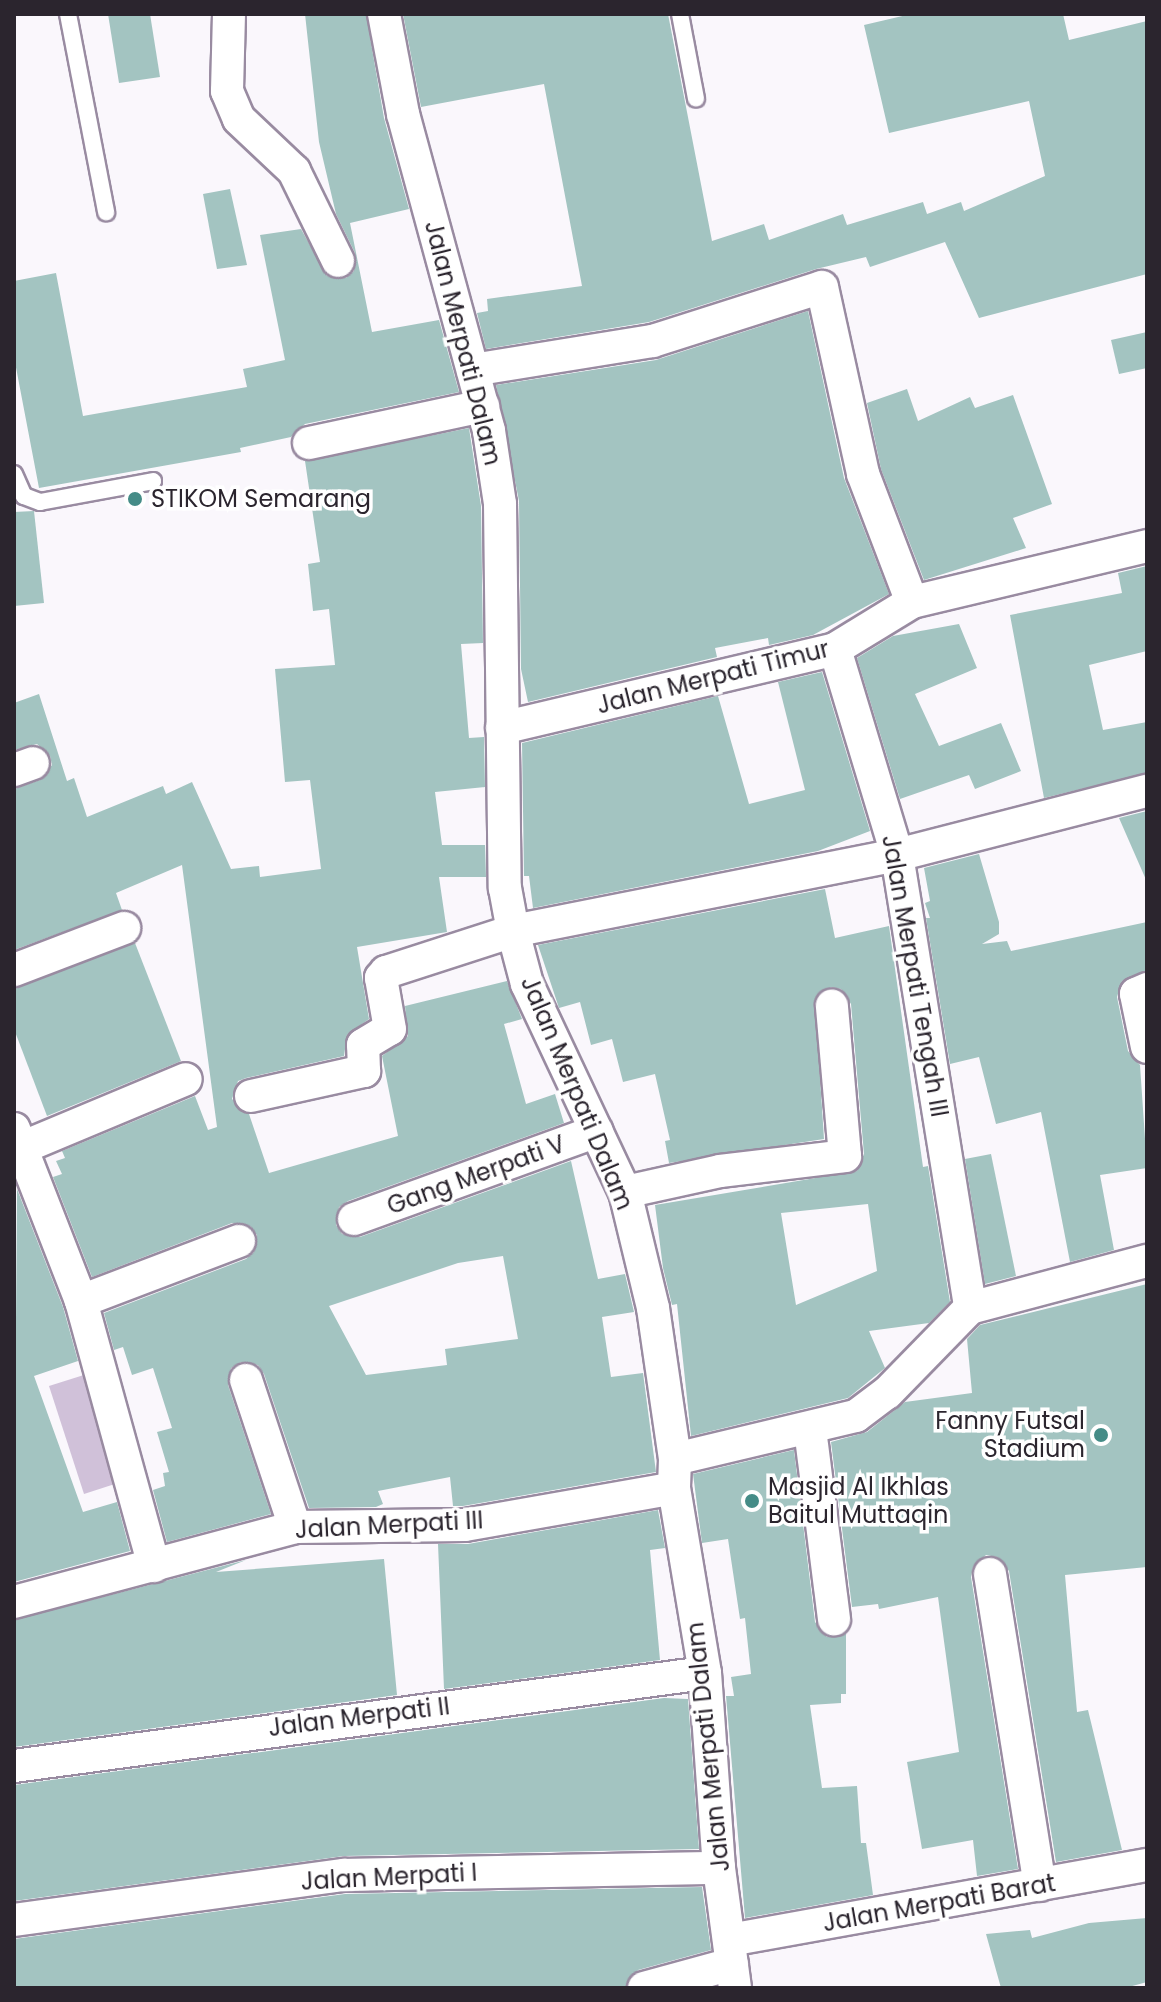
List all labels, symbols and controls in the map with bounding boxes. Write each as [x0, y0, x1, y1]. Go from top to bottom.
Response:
street label: Jalan Merpati Dalam [419, 218, 507, 468]
place label: STIKOM Semarang [151, 485, 371, 513]
marker: STIKOM Semarang [126, 490, 144, 508]
street label: Jalan Merpati Timur [594, 634, 832, 720]
street label: Jalan Merpati Tengah III [876, 833, 954, 1119]
street label: Jalan Merpati Dalam [515, 972, 639, 1214]
street label: Gang Merpati V [383, 1129, 569, 1221]
place label: Fanny Futsal Stadium [935, 1407, 1085, 1463]
marker: Fanny Futsal Stadium [1092, 1426, 1110, 1444]
place label: Masjid Al Ikhlas Baitul Muttaqin [768, 1473, 949, 1529]
marker: Masjid Al Ikhlas Baitul Muttaqin [743, 1492, 761, 1510]
street label: Jalan Merpati III [294, 1506, 484, 1544]
street label: Jalan Merpati Dalam [681, 1621, 735, 1873]
street label: Jalan Merpati II [267, 1692, 451, 1742]
street label: Jalan Merpati I [300, 1858, 478, 1896]
street label: Jalan Merpati Barat [820, 1868, 1058, 1938]

